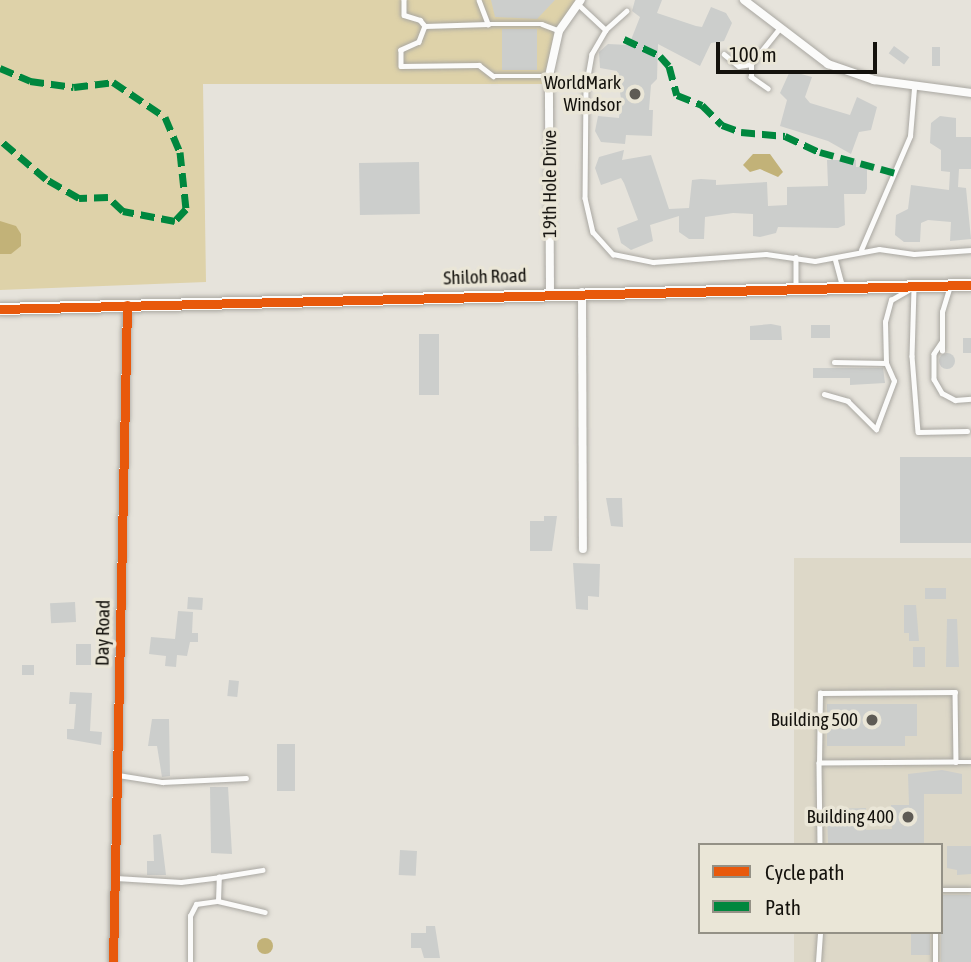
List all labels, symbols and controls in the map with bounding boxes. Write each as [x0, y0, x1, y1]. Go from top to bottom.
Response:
scale bar [719, 28, 880, 72]
text: 100 m [729, 42, 777, 66]
place label: WorldMark Windsor [544, 72, 621, 116]
marker: WorldMark Windsor [627, 86, 643, 102]
street label: 19th Hole Drive [539, 130, 561, 238]
street label: Shiloh Road [443, 264, 527, 290]
street label: Day Road [91, 600, 115, 666]
place label: Building 500 [770, 709, 858, 731]
marker: Building 500 [864, 712, 880, 728]
place label: Building 400 [806, 806, 894, 828]
marker: Building 400 [900, 809, 916, 825]
legend [698, 843, 943, 934]
text: Cycle path [765, 860, 844, 884]
text: Path [765, 895, 801, 919]

